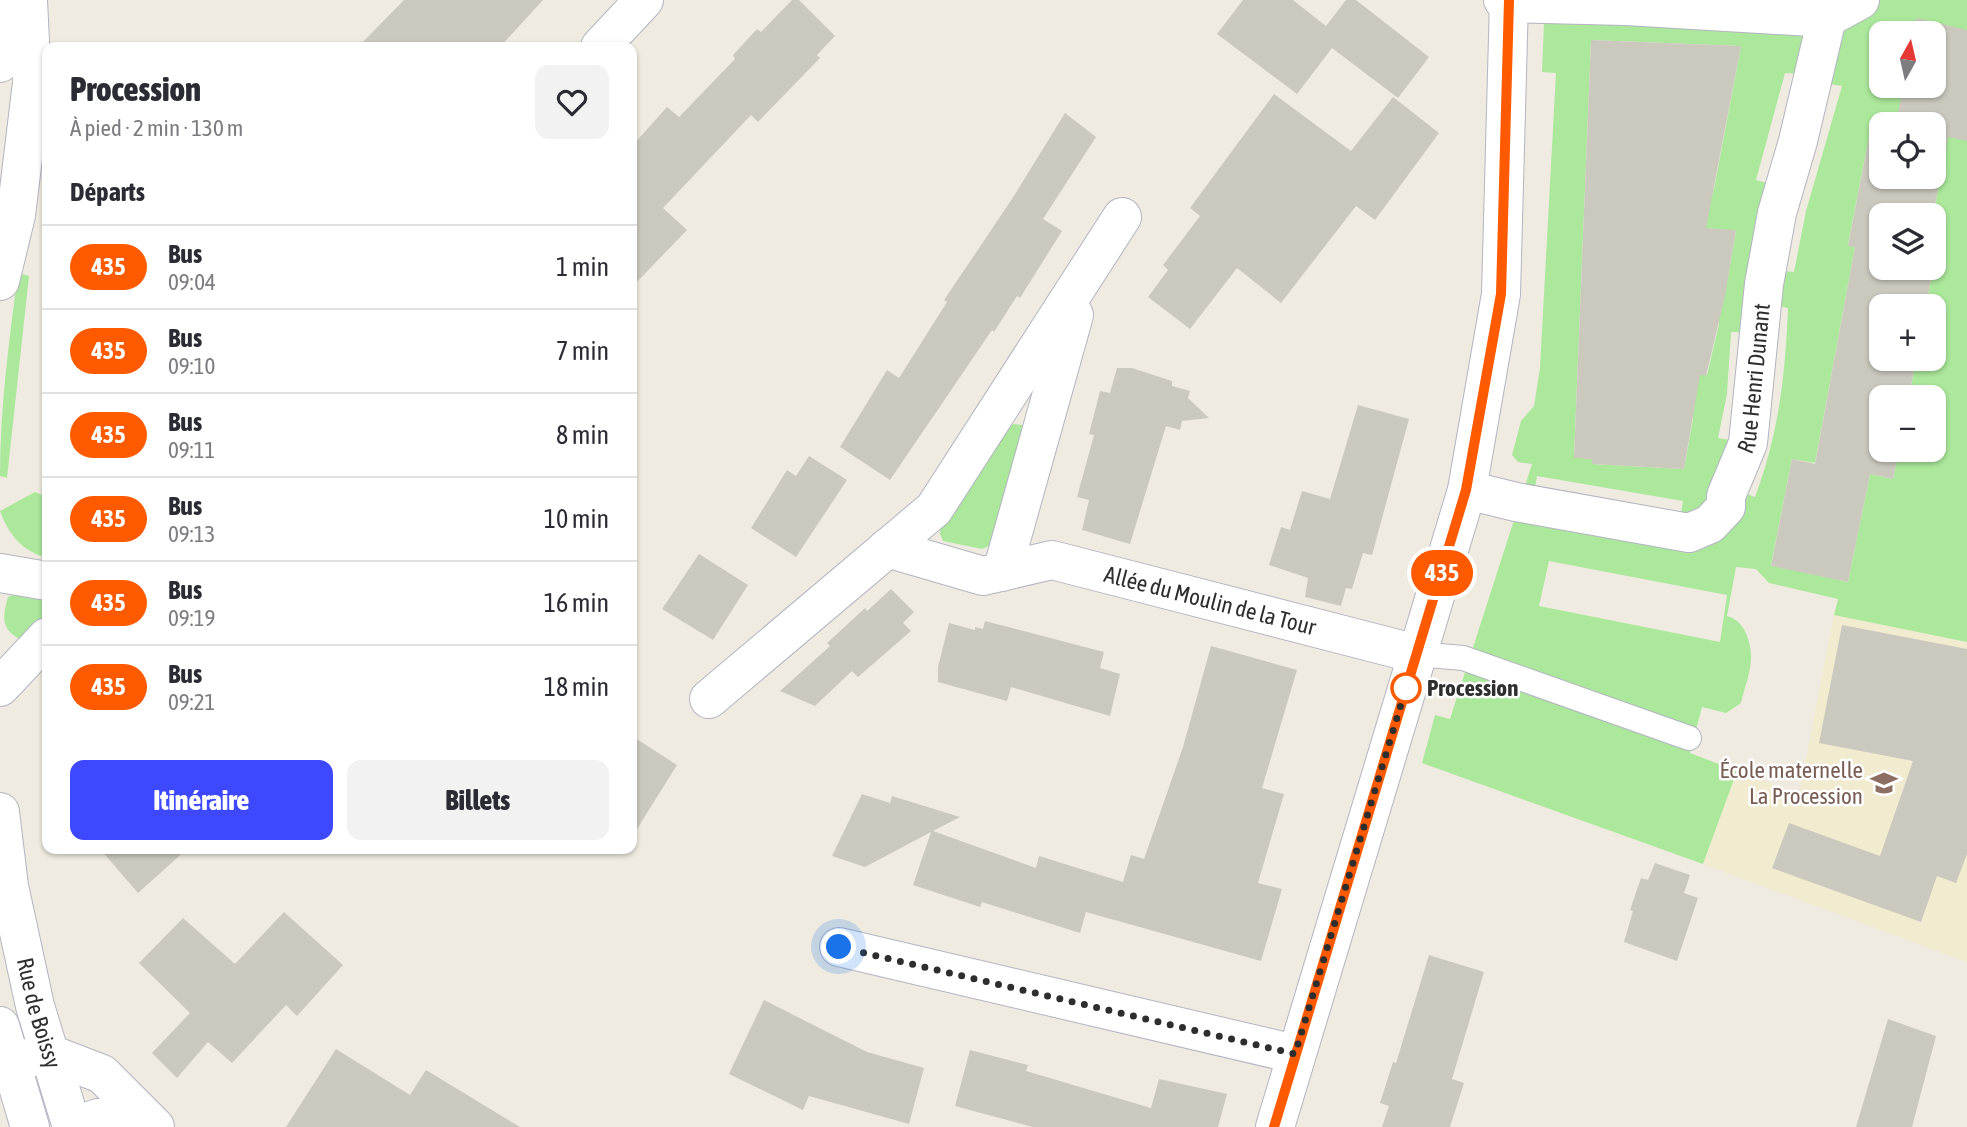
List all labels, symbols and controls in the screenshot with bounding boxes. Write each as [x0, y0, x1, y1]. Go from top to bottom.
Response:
north arrow [1869, 21, 1946, 98]
map controls [1869, 21, 1946, 462]
button: heart [535, 65, 609, 139]
text: Procession [70, 70, 201, 108]
button: locate [1869, 112, 1946, 189]
text: À pied · 2 min · 130 m [70, 115, 243, 141]
text: Départs [70, 177, 145, 207]
button: layers [1869, 203, 1946, 280]
text: Bus [168, 239, 202, 269]
text: 1 min [556, 252, 609, 282]
text: 435 [92, 253, 125, 280]
text: 09:04 [168, 269, 216, 295]
button: + [1869, 294, 1946, 371]
street label: Rue Henri Dunant [1732, 302, 1775, 457]
text: Bus [168, 323, 202, 353]
text: 7 min [556, 336, 609, 366]
text: 435 [92, 337, 125, 364]
text: 09:10 [168, 353, 215, 379]
button: − [1869, 385, 1946, 462]
text: Bus [168, 407, 202, 437]
text: 8 min [556, 420, 609, 450]
text: 435 [92, 421, 125, 448]
text: 09:11 [168, 437, 215, 463]
text: Bus [168, 491, 202, 521]
text: 10 min [544, 504, 609, 534]
text: 435 [92, 505, 125, 532]
text: 09:13 [168, 521, 215, 547]
line badge: 435 [1402, 550, 1482, 596]
text: 435 [1425, 559, 1459, 586]
street label: Allée du Moulin de la Tour [1102, 561, 1320, 641]
text: Bus [168, 575, 202, 605]
text: 16 min [544, 588, 609, 618]
text: 435 [92, 589, 125, 616]
text: 09:19 [168, 605, 215, 631]
text: Bus [168, 659, 202, 689]
text: 18 min [544, 672, 609, 702]
text: 435 [92, 673, 125, 700]
marker: Procession [1391, 673, 1421, 703]
place label: Procession [1427, 675, 1518, 701]
text: 09:21 [168, 689, 215, 715]
place label: École maternelle La Procession [1720, 757, 1863, 809]
button: Itinéraire [70, 760, 333, 840]
button: Billets [347, 760, 609, 840]
school or university icon: École maternelle La Procession [1869, 768, 1899, 798]
your location [821, 929, 856, 964]
street label: Rue de Boissy [12, 955, 66, 1071]

